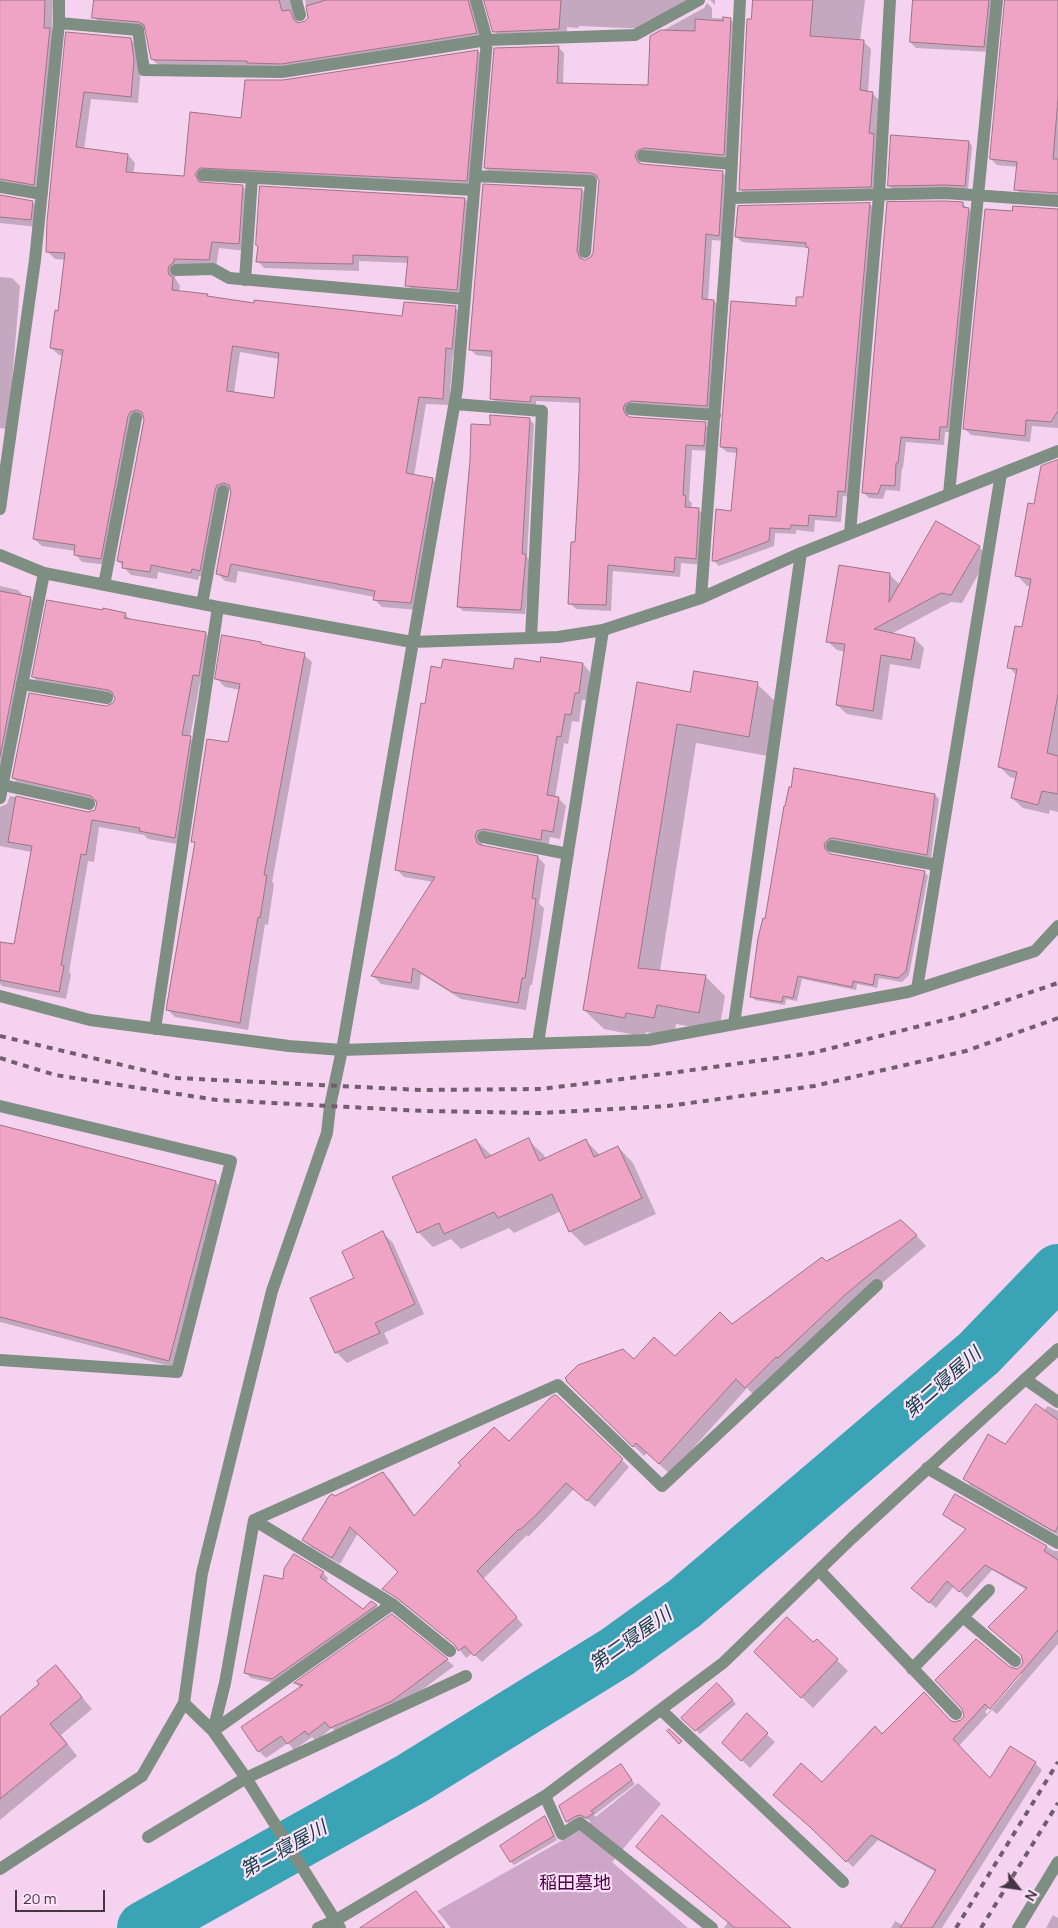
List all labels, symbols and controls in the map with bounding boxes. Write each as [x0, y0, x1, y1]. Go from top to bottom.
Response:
water label: 第二寝屋川 [900, 1343, 986, 1423]
water label: 第二寝屋川 [586, 1603, 676, 1677]
water label: 第二寝屋川 [237, 1817, 331, 1883]
north arrow [993, 1863, 1043, 1913]
park label: 稲田墓地 [539, 1873, 611, 1895]
scale bar [18, 1880, 108, 1912]
text: N [1021, 1887, 1042, 1905]
text: 20 m [23, 1888, 56, 1909]

